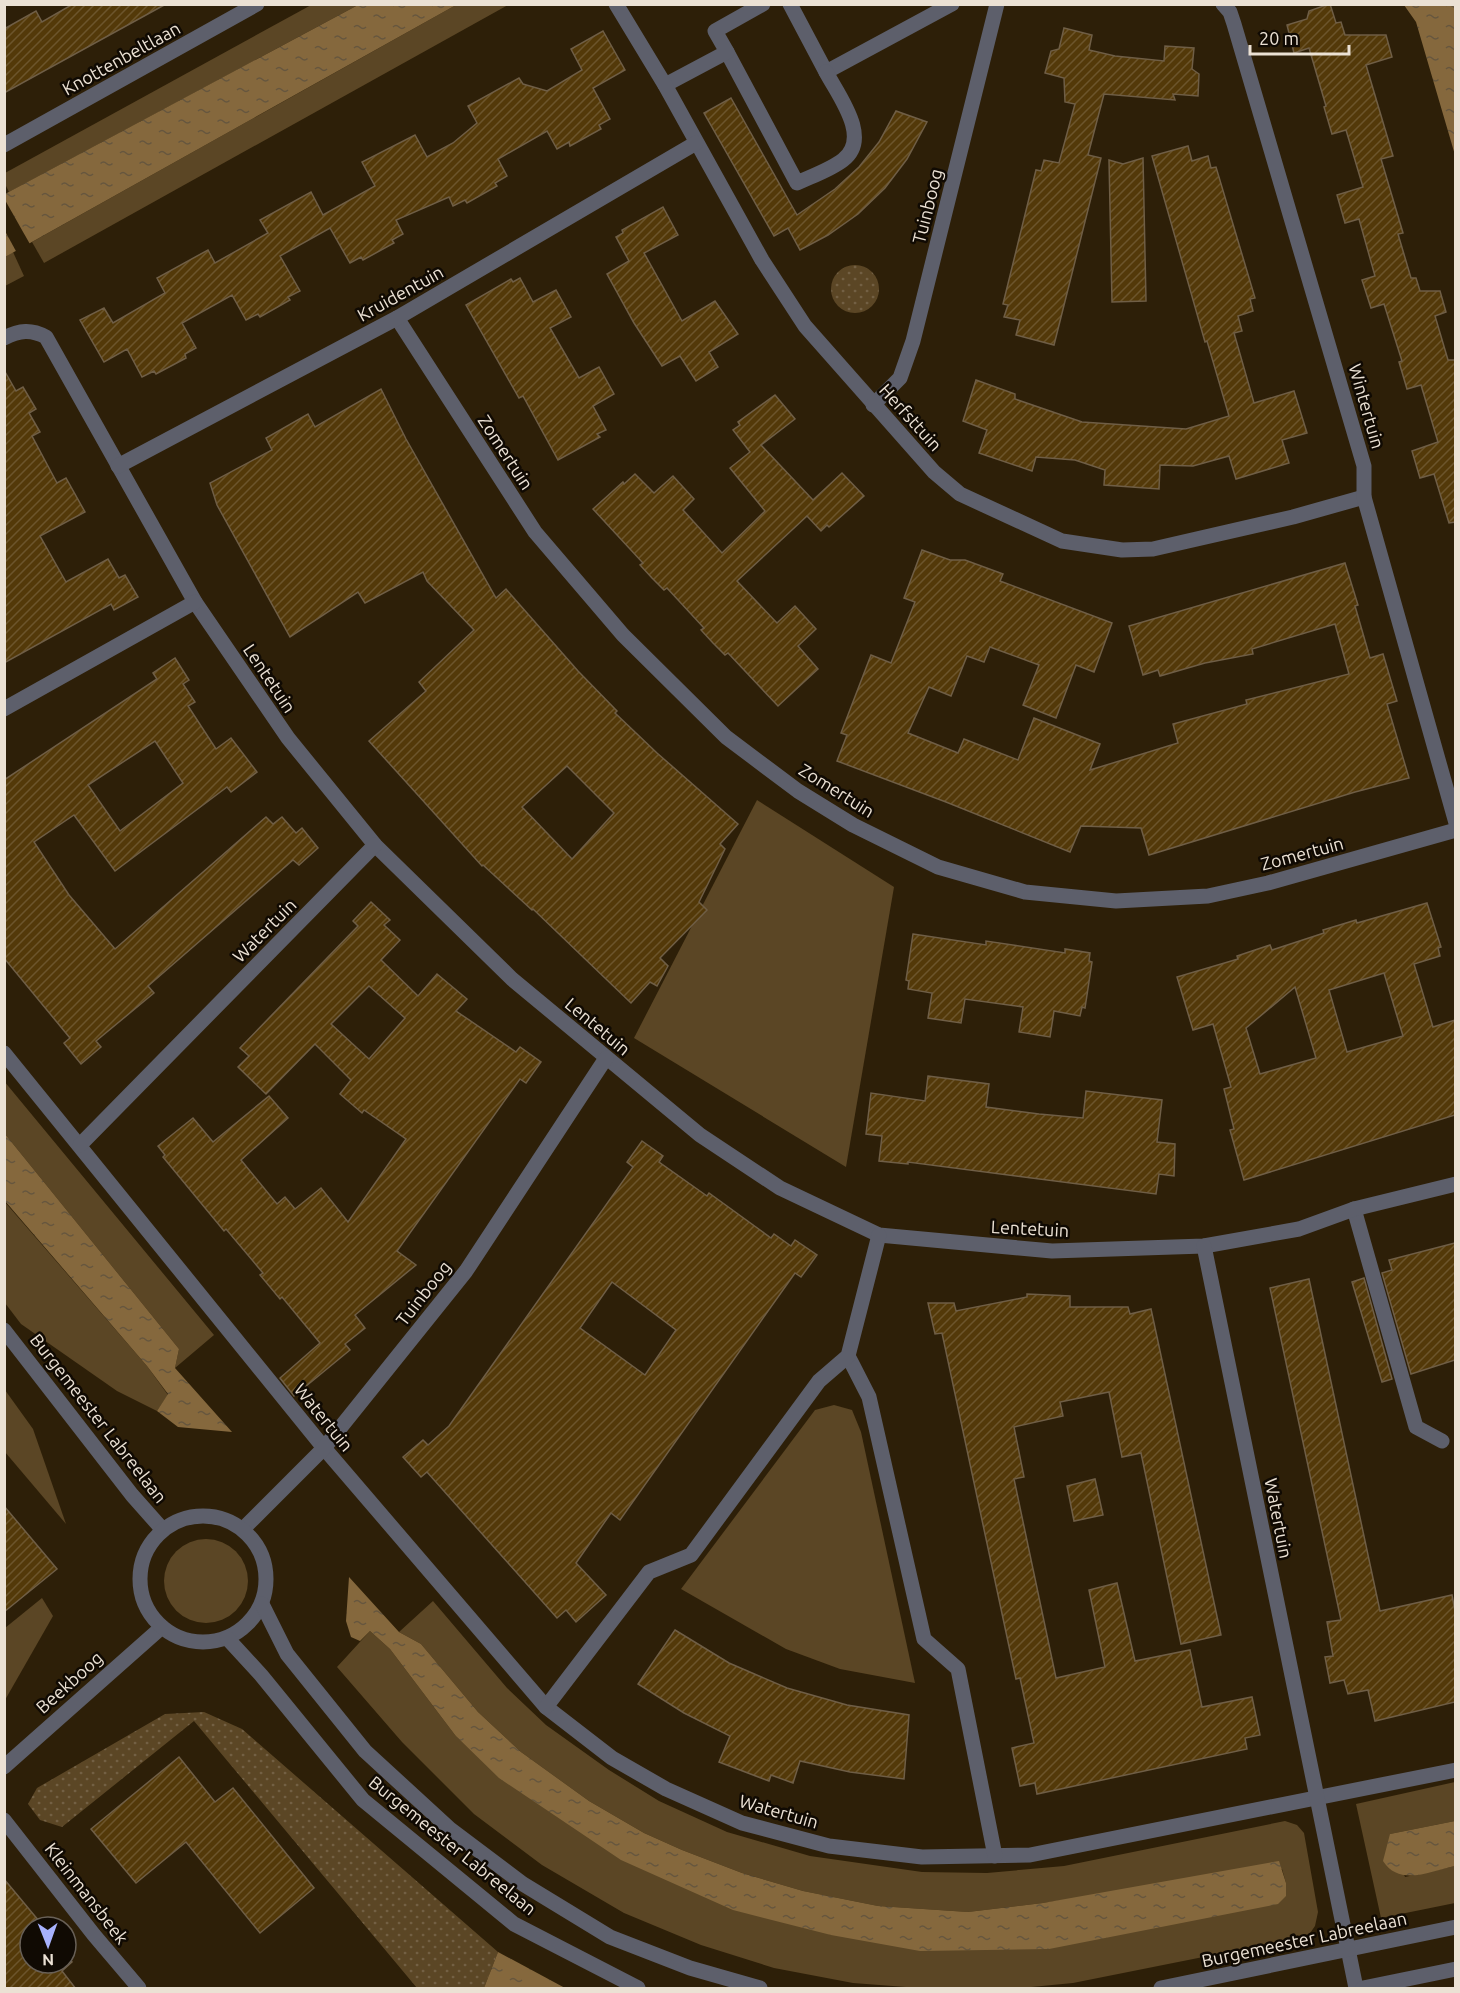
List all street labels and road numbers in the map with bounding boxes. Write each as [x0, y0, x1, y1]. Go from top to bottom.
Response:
street label: Knottenbeltlaan [58, 17, 184, 99]
street label: Tuinboog [908, 167, 946, 245]
street label: Kruidentuin [354, 261, 446, 325]
street label: Wintertuin [1345, 361, 1389, 451]
street label: Herfsttuin [876, 379, 946, 455]
street label: Zomertuin [475, 411, 537, 493]
street label: Lentetuin [240, 640, 300, 716]
street label: Zomertuin [796, 759, 878, 821]
street label: Zomertuin [1258, 832, 1346, 874]
street label: Watertuin [228, 894, 300, 966]
street label: Lentetuin [562, 993, 634, 1059]
street label: Lentetuin [990, 1216, 1070, 1240]
street label: Tuinboog [392, 1257, 454, 1329]
street label: Burgemeester Labreelaan [27, 1329, 171, 1507]
street label: Watertuin [291, 1379, 357, 1455]
street label: Watertuin [1261, 1476, 1297, 1560]
street label: Beekboog [32, 1647, 106, 1717]
street label: Burgemeester Labreelaan [365, 1771, 541, 1919]
street label: Watertuin [737, 1790, 821, 1832]
street label: Kleinmansbeek [41, 1839, 133, 1947]
street label: Burgemeester Labreelaan [1200, 1907, 1408, 1971]

